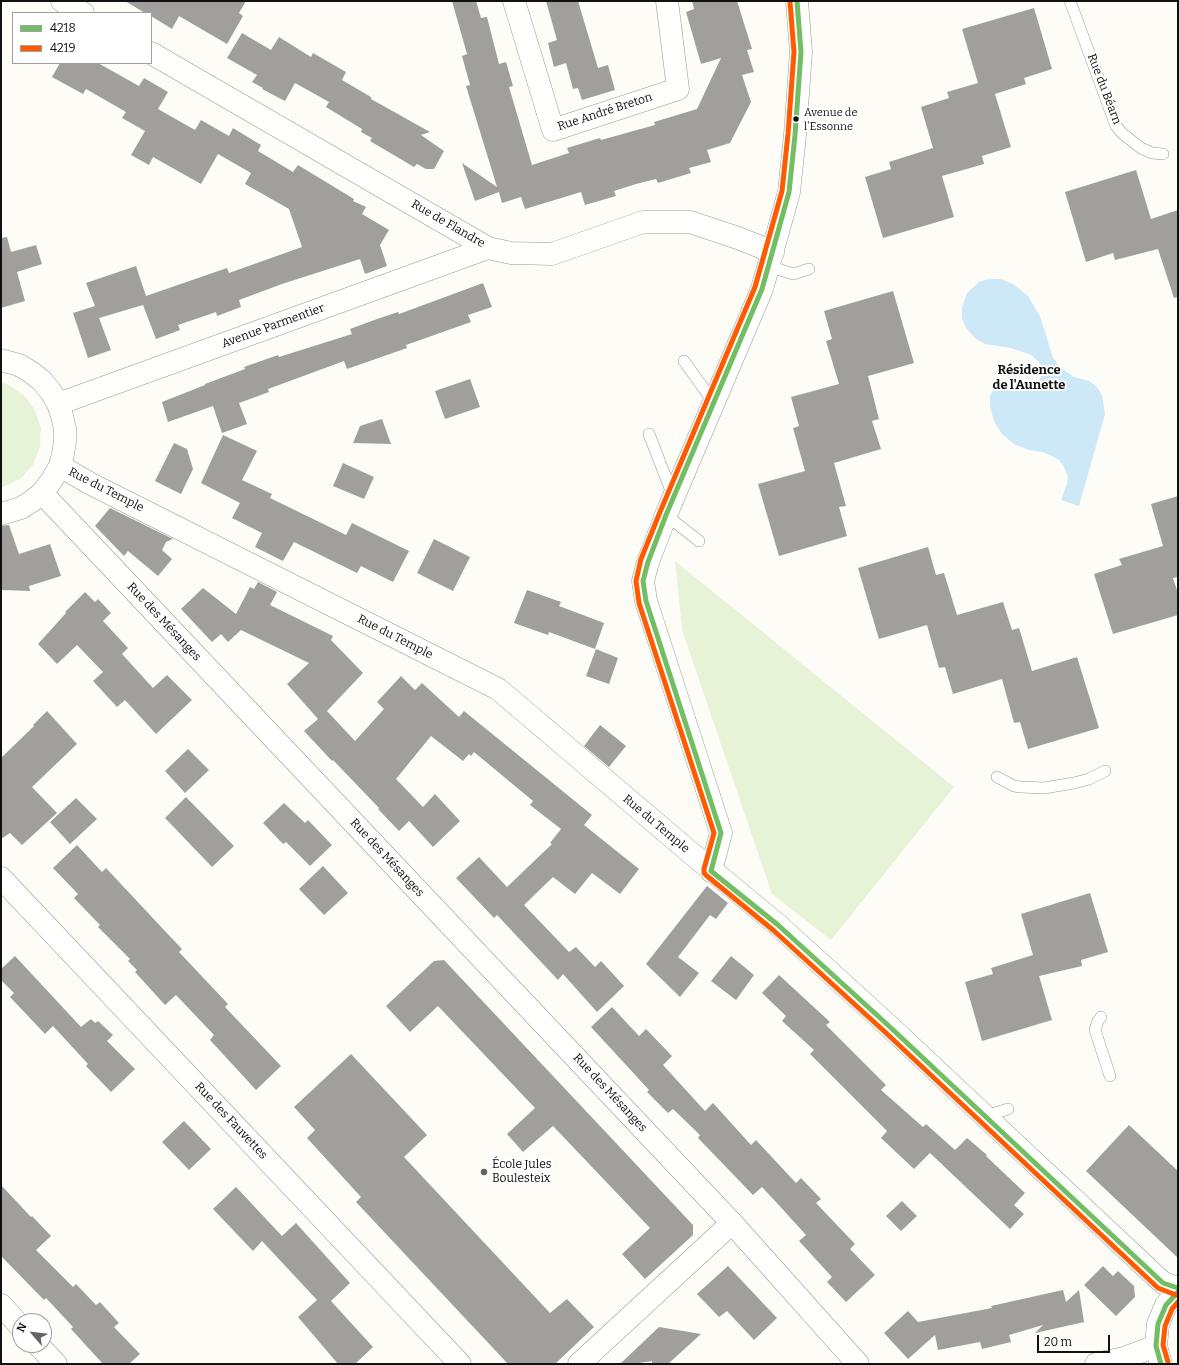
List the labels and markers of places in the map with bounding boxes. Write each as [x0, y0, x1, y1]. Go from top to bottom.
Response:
place label: Avenue de l'Essonne [804, 106, 857, 132]
marker: Avenue de l'Essonne [791, 114, 801, 124]
place label: École Jules Boulesteix [492, 1158, 552, 1186]
marker: École Jules Boulesteix [479, 1167, 489, 1177]

